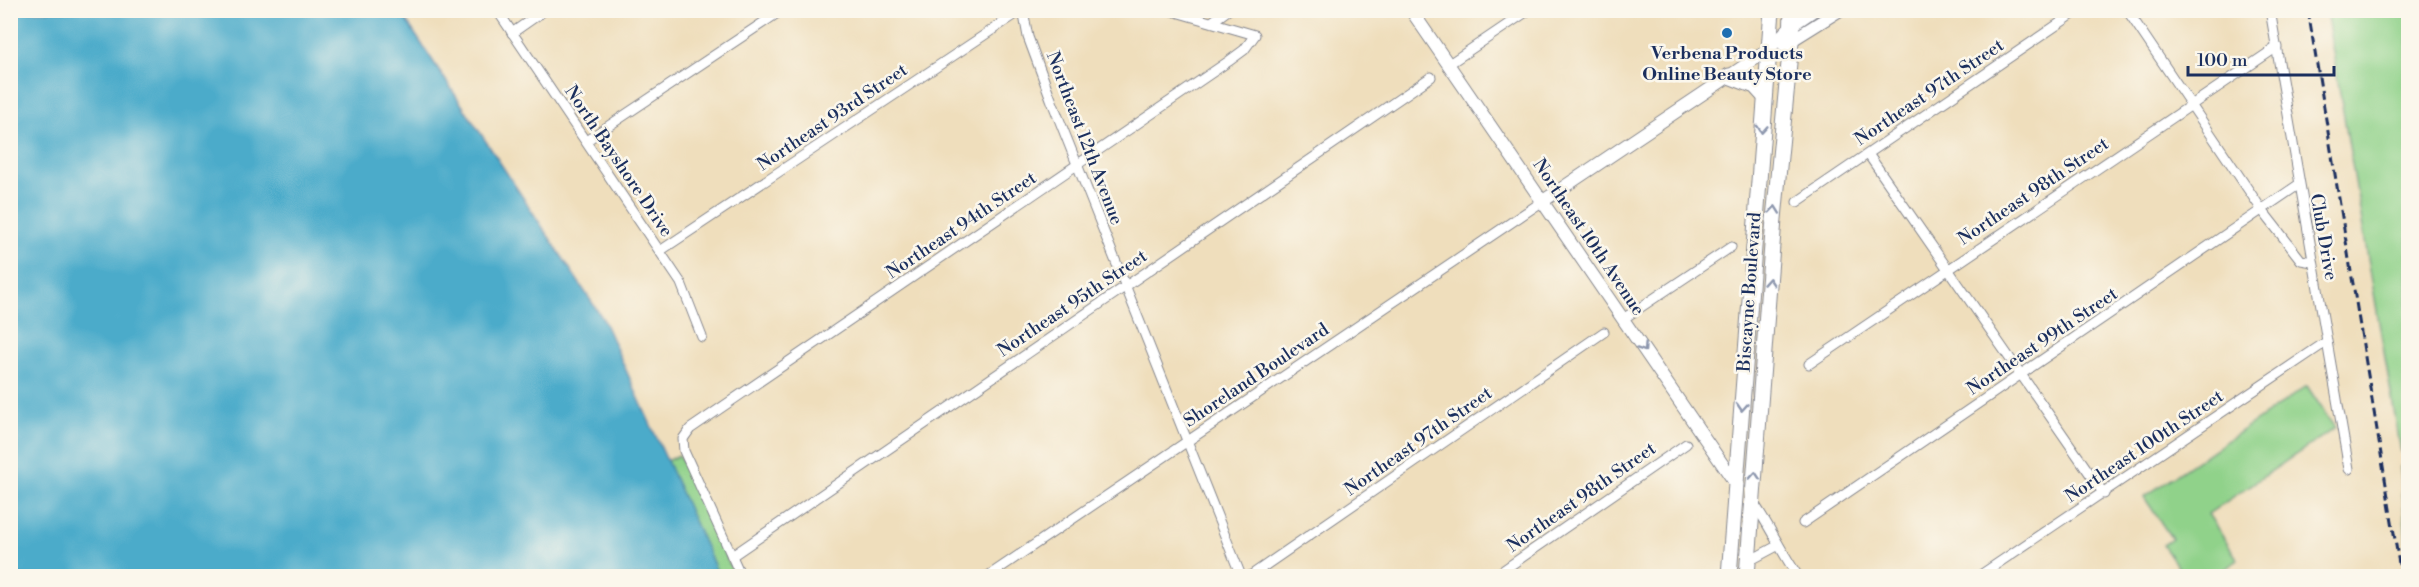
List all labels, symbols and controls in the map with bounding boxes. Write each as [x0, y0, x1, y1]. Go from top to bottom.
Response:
marker: Verbena Products Online Beauty Store [1720, 26, 1734, 40]
street label: Northeast 97th Street [1850, 34, 2009, 151]
scale bar [2188, 39, 2334, 77]
place label: Verbena Products Online Beauty Store [1642, 42, 1812, 86]
street label: Northeast 12th Avenue [1041, 48, 1128, 228]
text: 100 m [2197, 49, 2248, 72]
street label: Northeast 93rd Street [753, 58, 912, 176]
street label: North Bayshore Drive [559, 81, 678, 241]
one-way arrow [1756, 125, 1769, 134]
street label: Northeast 98th Street [1953, 132, 2114, 250]
street label: Northeast 10th Avenue [1527, 154, 1650, 320]
street label: Northeast 94th Street [882, 166, 1041, 284]
street label: Club Drive [2305, 192, 2342, 282]
one-way arrow [1768, 205, 1781, 214]
street label: Biscayne Boulevard [1732, 211, 1767, 374]
street label: Northeast 95th Street [993, 244, 1152, 362]
one-way arrow [1763, 277, 1776, 286]
street label: Northeast 99th Street [1963, 282, 2123, 400]
street label: Shoreland Boulevard [1179, 318, 1334, 433]
one-way arrow [1636, 341, 1647, 352]
street label: Northeast 97th Street [1340, 381, 1497, 501]
street label: Northeast 100th Street [2061, 384, 2228, 508]
one-way arrow [1735, 403, 1748, 412]
street label: Northeast 98th Street [1502, 437, 1661, 558]
one-way arrow [1748, 472, 1761, 481]

